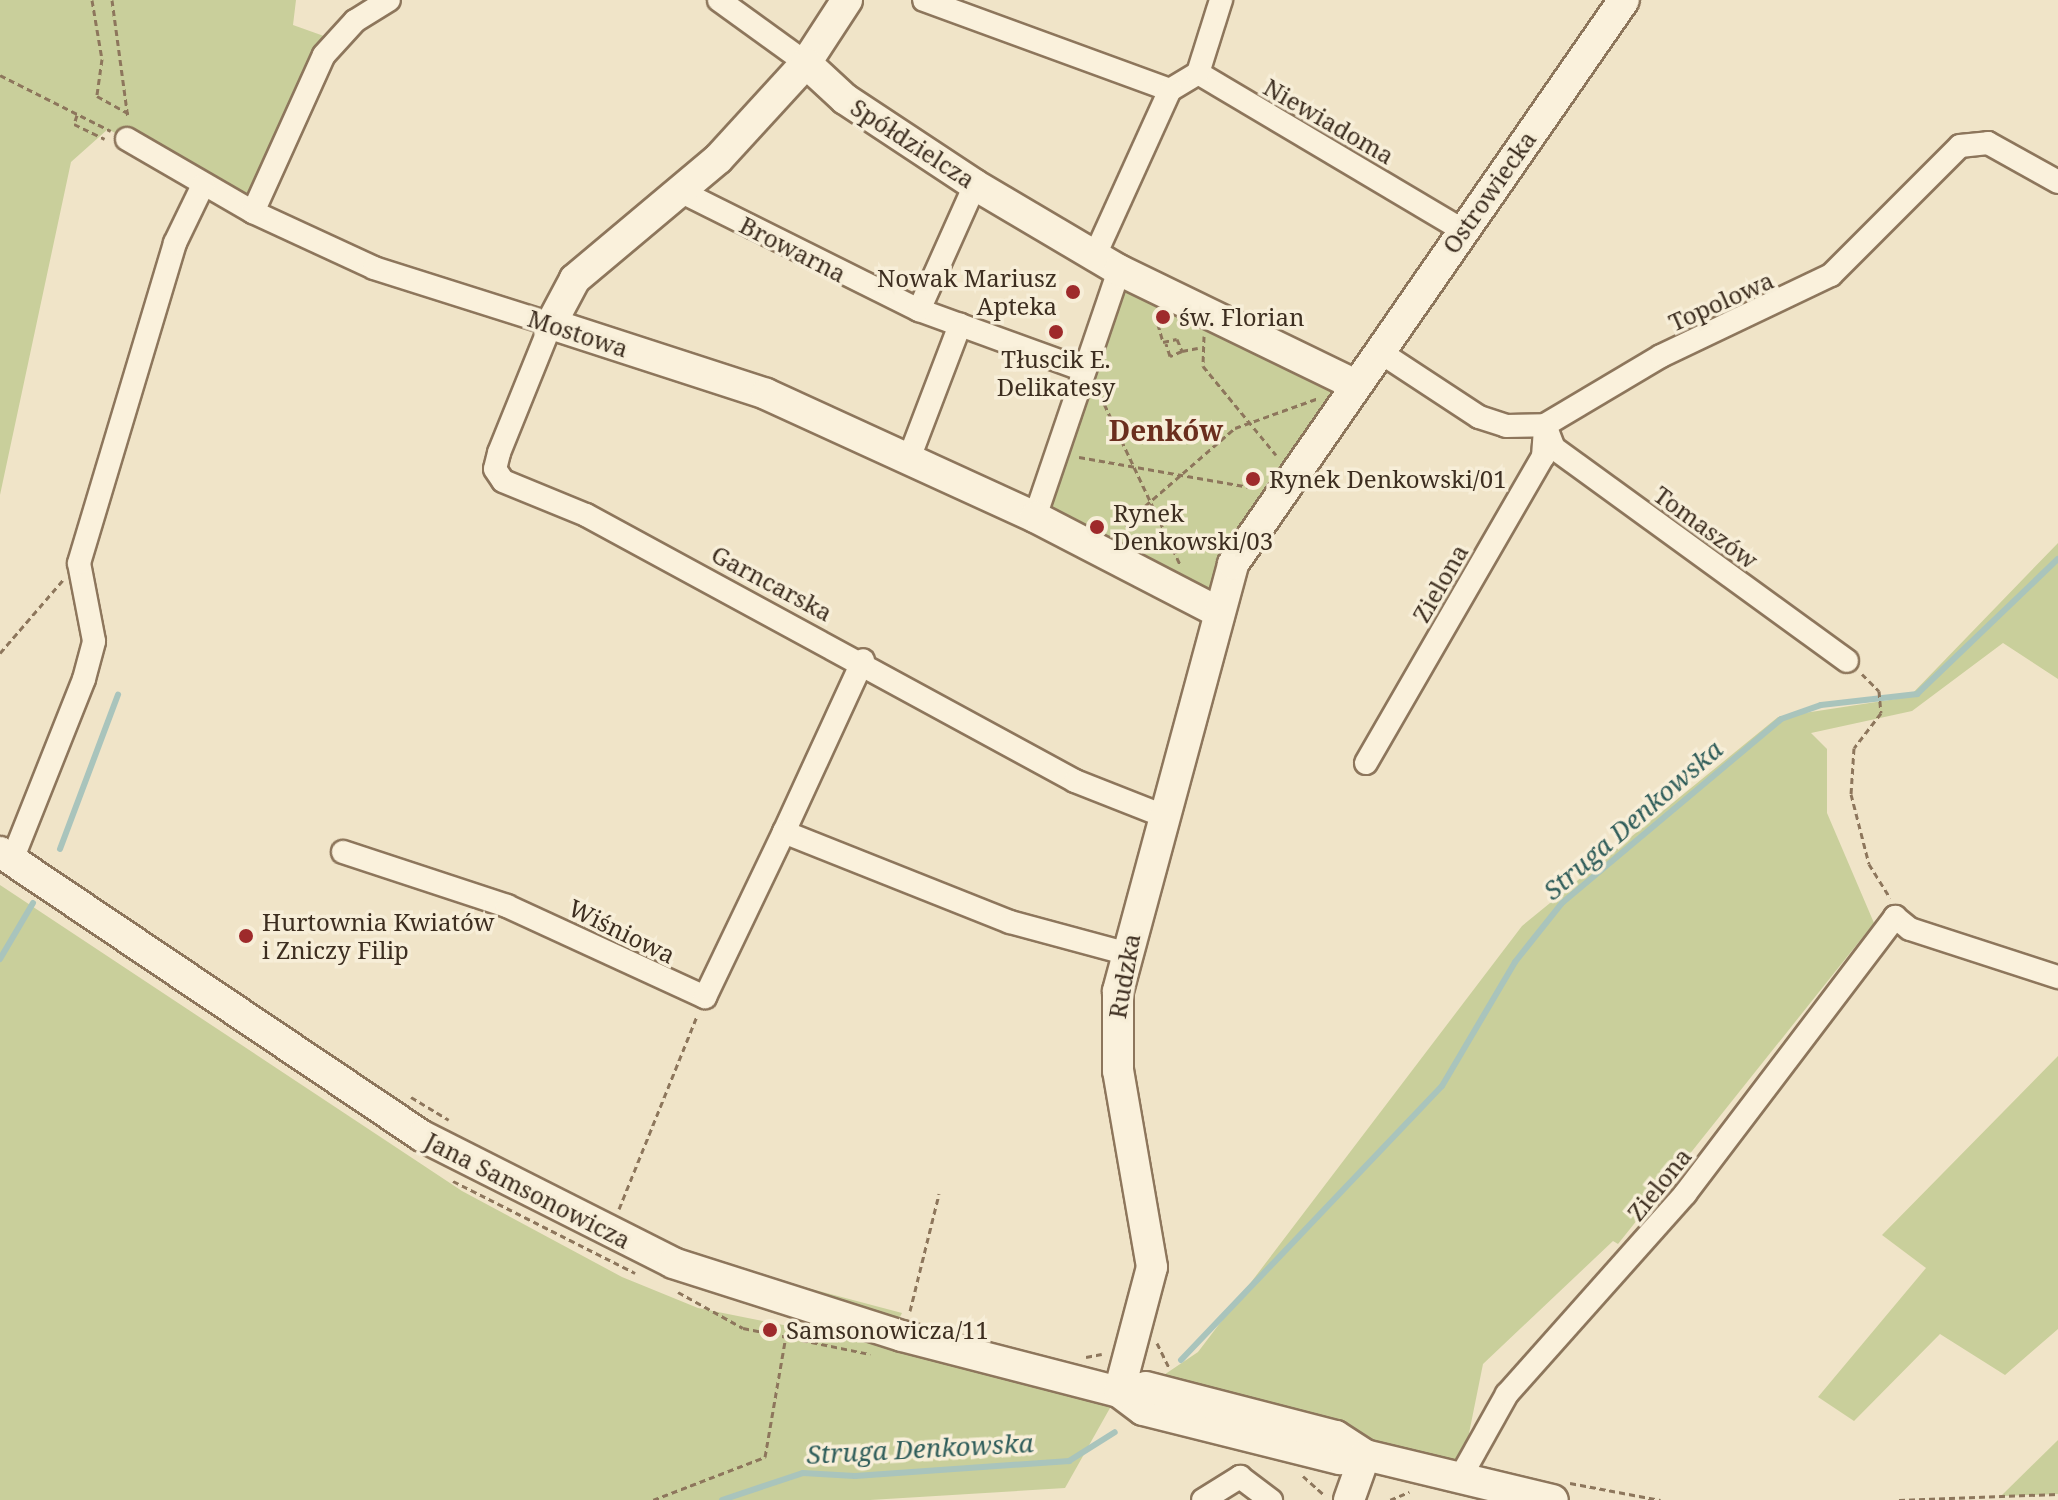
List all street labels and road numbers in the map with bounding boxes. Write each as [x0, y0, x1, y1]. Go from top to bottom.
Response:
street label: Niewiadoma [1259, 72, 1399, 170]
street label: Spółdzielcza [846, 92, 980, 194]
street label: Ostrowiecka [1436, 125, 1542, 259]
street label: Browarna [735, 210, 851, 288]
street label: Topolowa [1664, 265, 1778, 337]
street label: Mostowa [524, 303, 632, 363]
street label: Tomaszów [1649, 480, 1763, 574]
street label: Garncarska [707, 539, 837, 627]
street label: Zielona [1406, 539, 1474, 627]
street label: Wiśniowa [564, 893, 680, 969]
street label: Rudzka [1102, 931, 1146, 1021]
street label: Jana Samsonowicza [421, 1126, 635, 1254]
street label: Zielona [1621, 1142, 1697, 1226]

